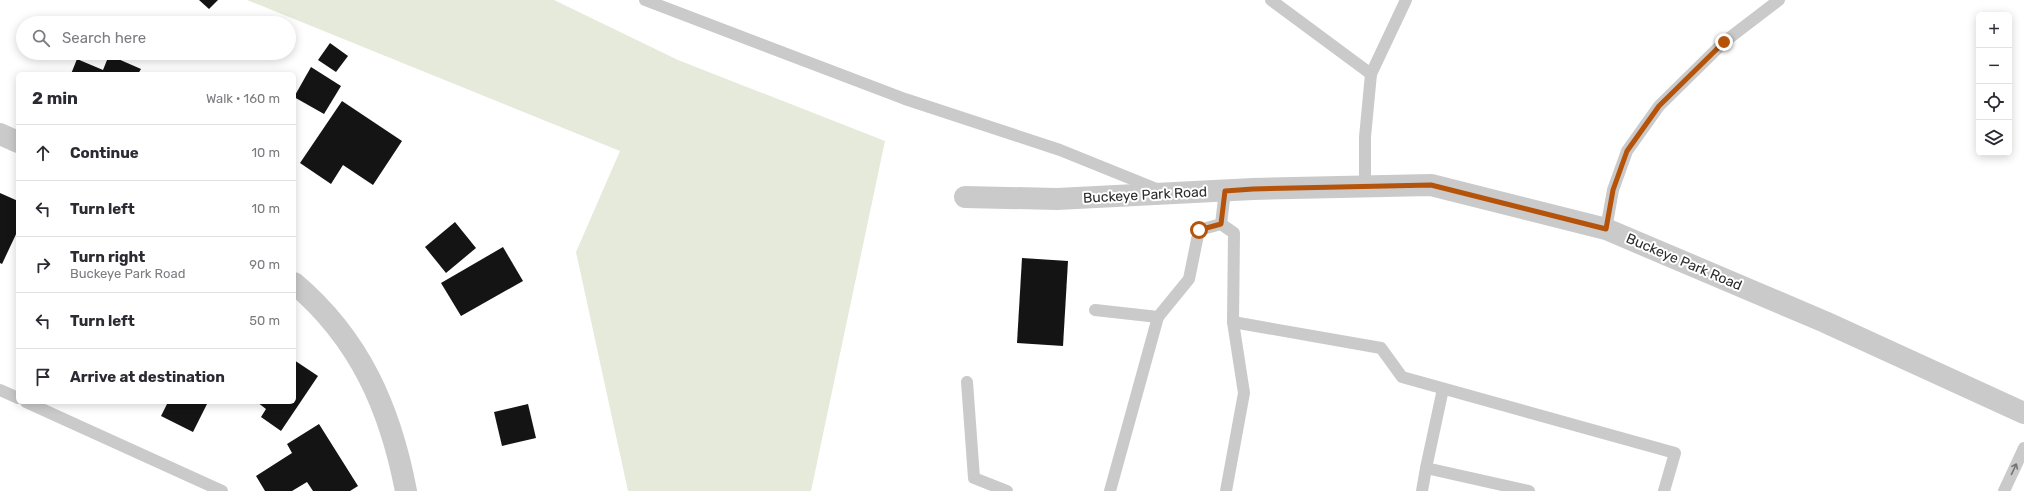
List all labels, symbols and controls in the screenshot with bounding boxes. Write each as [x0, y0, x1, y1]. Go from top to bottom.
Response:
map controls [1976, 12, 2012, 156]
button: + [1976, 12, 2012, 48]
search box [16, 16, 296, 60]
icon: search [30, 27, 52, 49]
text: Search here [62, 29, 146, 47]
route end [1715, 33, 1733, 51]
button: − [1976, 48, 2012, 84]
button: locate [1976, 84, 2012, 120]
text: 2 min [32, 88, 78, 108]
text: Walk · 160 m [206, 91, 280, 106]
button: layers [1976, 120, 2012, 156]
icon: ahead [32, 142, 54, 164]
text: Continue [70, 144, 139, 162]
text: 10 m [251, 145, 280, 160]
street label: Buckeye Park Road [1082, 183, 1208, 207]
icon: left [32, 198, 54, 220]
text: Turn left [70, 200, 135, 218]
text: 10 m [251, 201, 280, 216]
route start [1190, 221, 1208, 239]
street label: Buckeye Park Road [1623, 230, 1745, 294]
text: Turn right [70, 248, 145, 266]
icon: right [32, 254, 54, 276]
text: 90 m [249, 257, 280, 272]
text: Buckeye Park Road [70, 266, 185, 281]
icon: left [32, 310, 54, 332]
text: Turn left [70, 312, 135, 330]
text: 50 m [249, 313, 280, 328]
icon: arrive [32, 366, 54, 388]
text: Arrive at destination [70, 368, 225, 386]
one-way arrow [2011, 464, 2018, 476]

